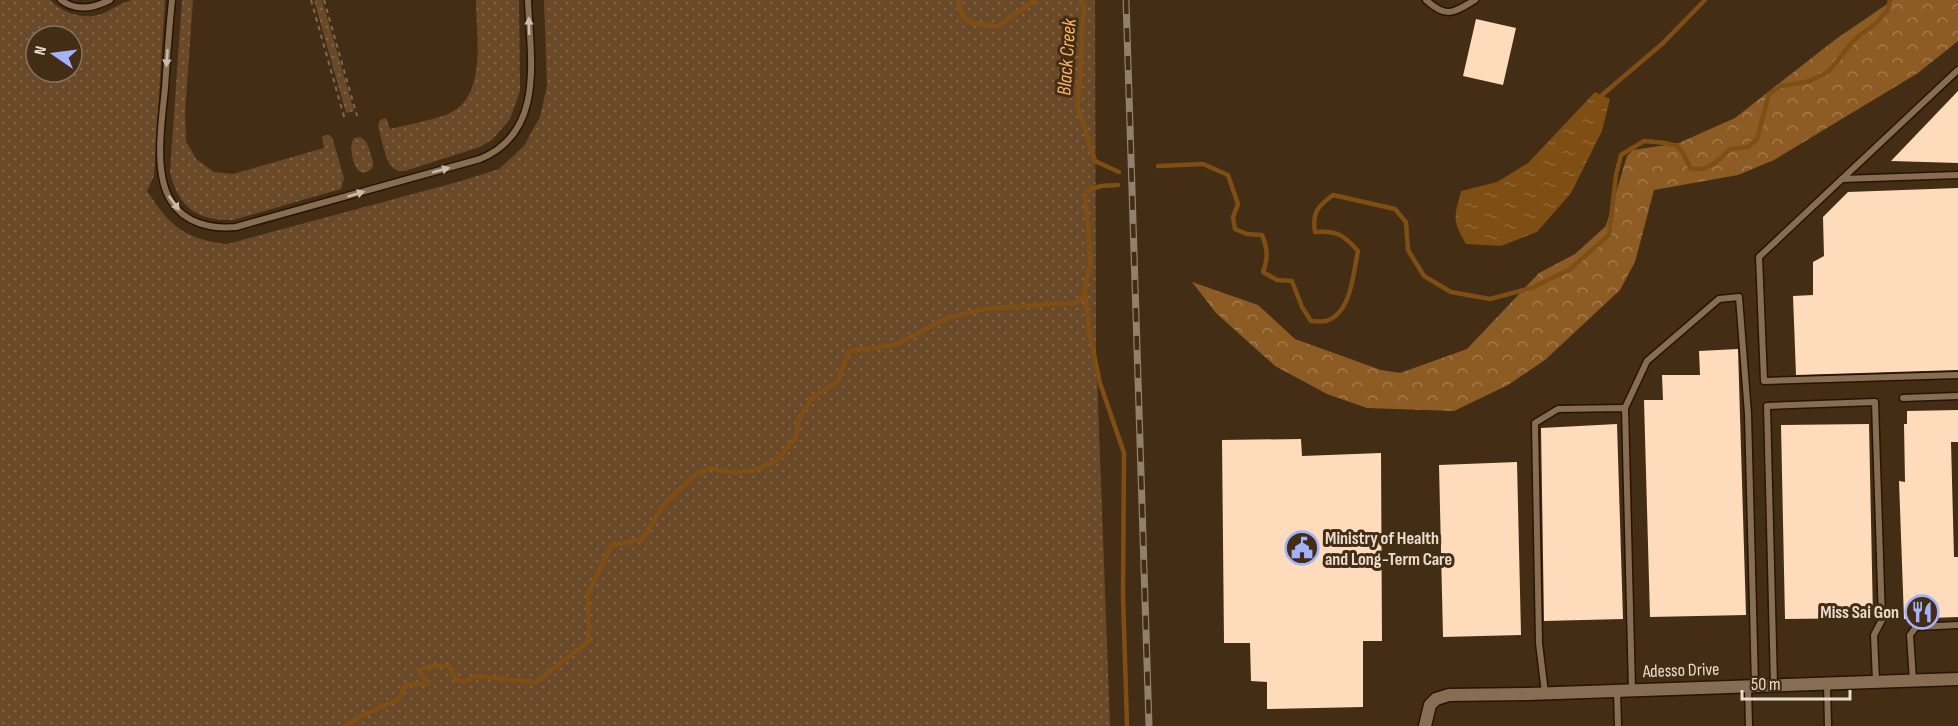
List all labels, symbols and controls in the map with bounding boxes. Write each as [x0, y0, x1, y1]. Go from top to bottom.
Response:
one-way arrow [524, 16, 534, 35]
water label: Black Creek [1052, 17, 1082, 96]
north arrow [24, 24, 84, 84]
text: N [31, 44, 51, 57]
one-way arrow [162, 49, 172, 68]
one-way arrow [432, 164, 451, 174]
one-way arrow [347, 189, 365, 198]
one-way arrow [168, 195, 180, 211]
place label: Ministry of Health and Long-Term Care [1325, 528, 1452, 570]
public building icon: Ministry of Health and Long-Term Care [1284, 530, 1320, 566]
restaurant icon: Miss Sai Gon [1904, 594, 1940, 630]
place label: Miss Sai Gon [1820, 602, 1899, 623]
street label: Adesso Drive [1641, 659, 1720, 682]
scale bar [1742, 663, 1850, 701]
text: 50 m [1751, 674, 1781, 695]

